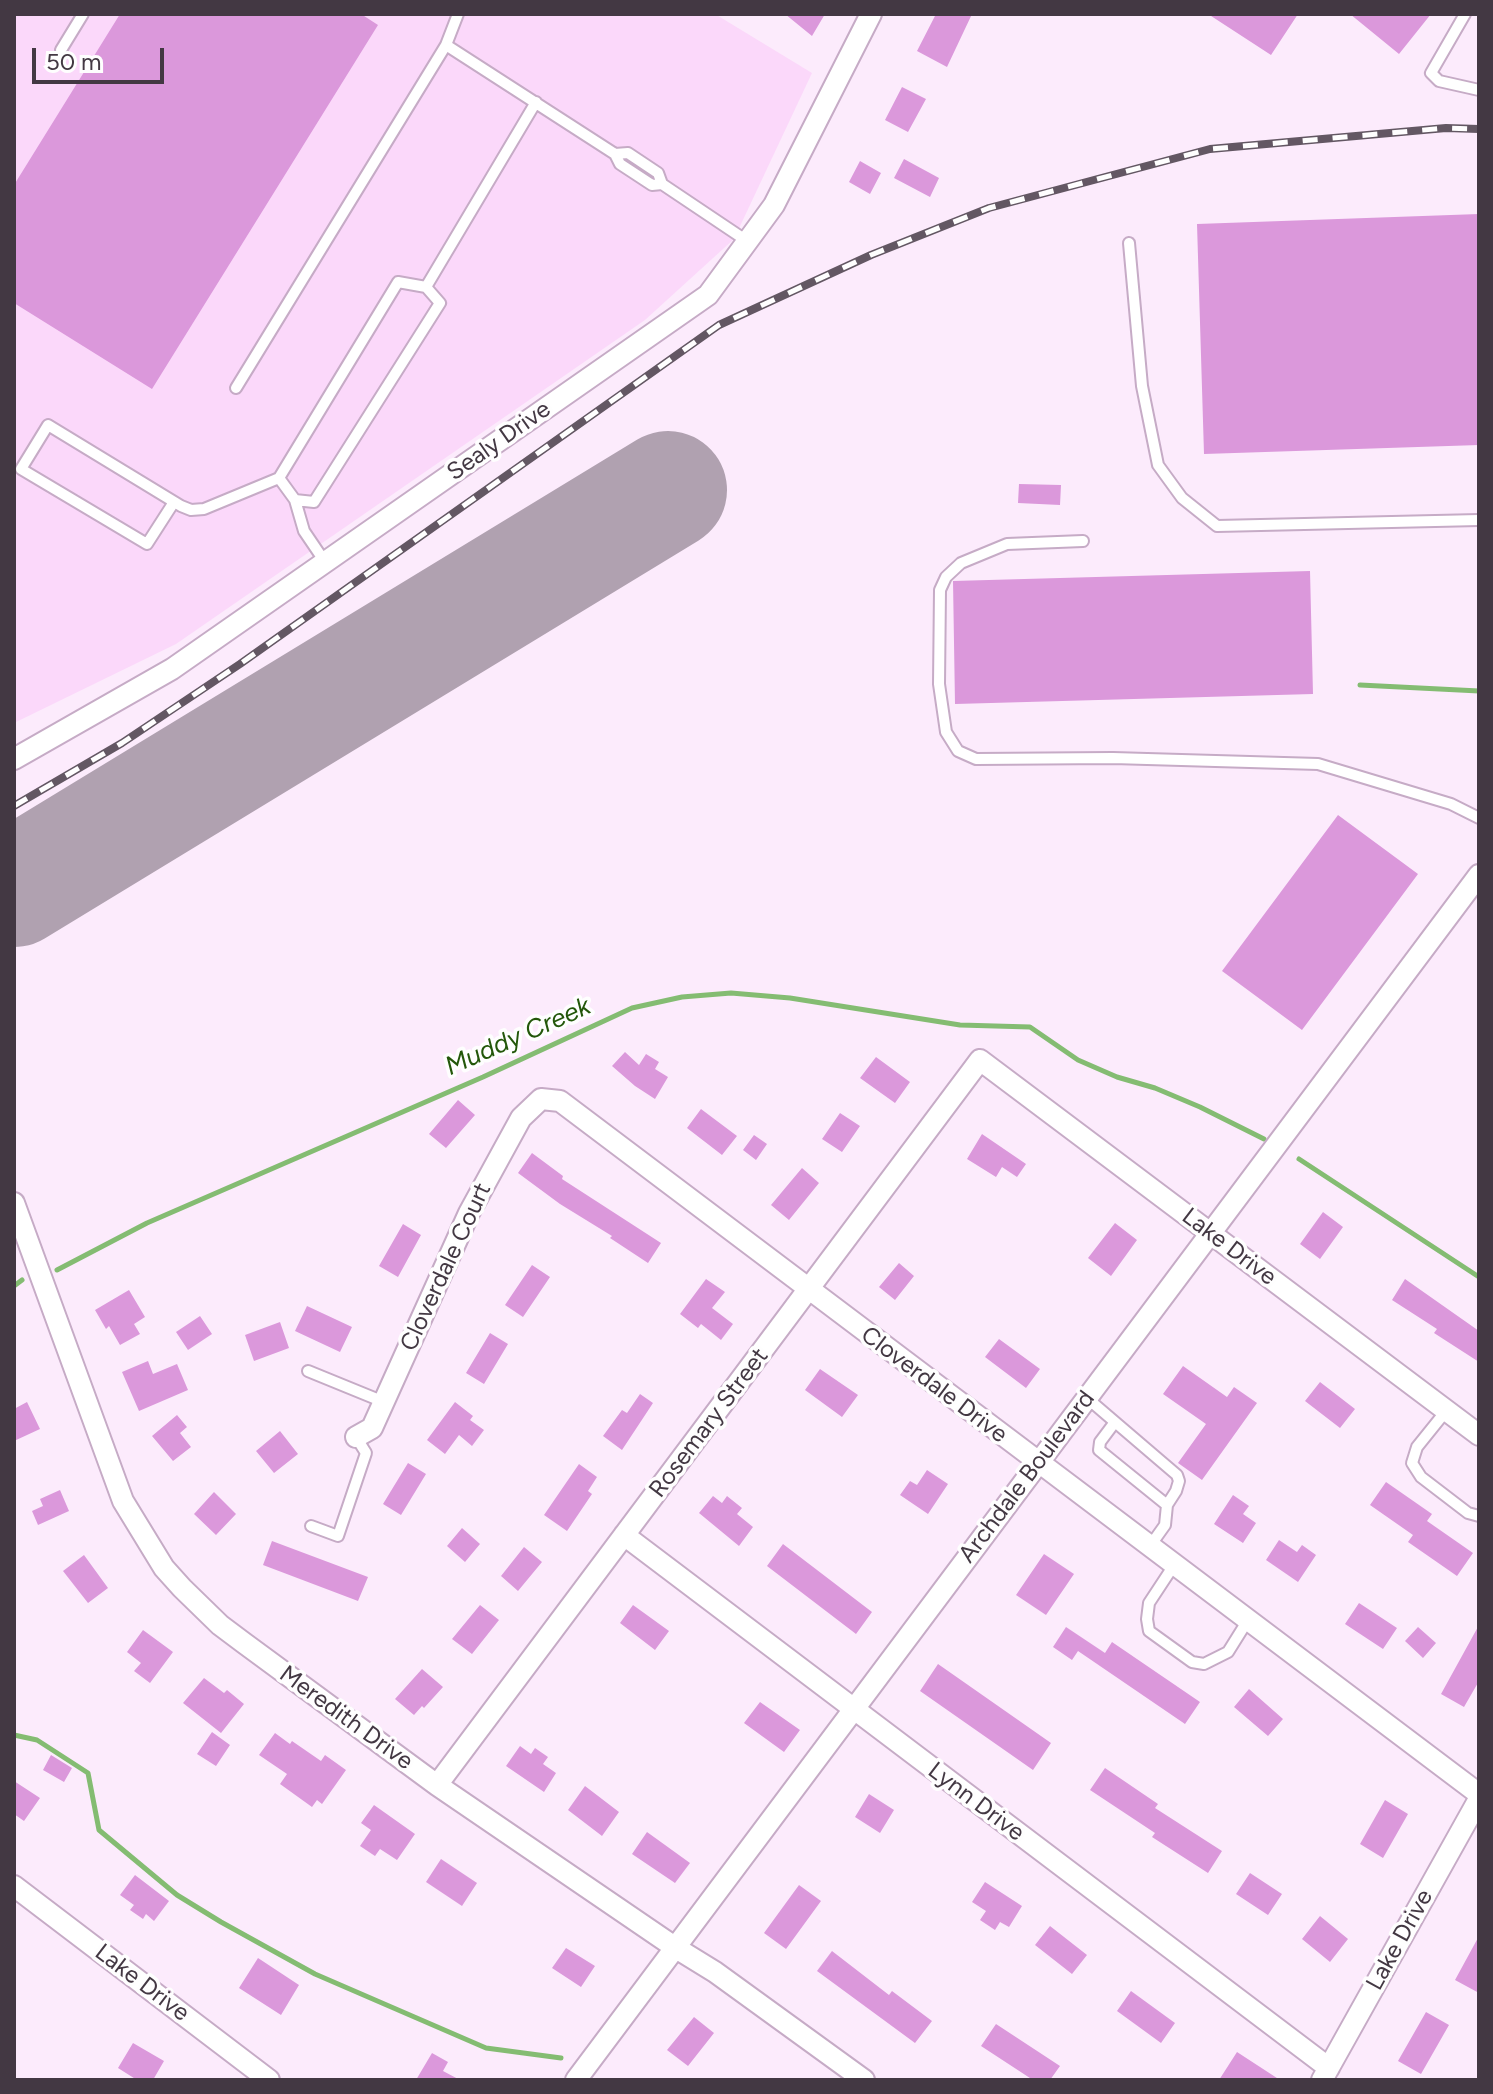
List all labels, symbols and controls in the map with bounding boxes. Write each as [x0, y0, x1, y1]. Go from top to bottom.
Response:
scale bar [36, 32, 168, 82]
text: 50 m [46, 47, 102, 76]
street label: Sealy Drive [442, 395, 556, 487]
water label: Muddy Creek [441, 991, 595, 1083]
street label: Cloverdale Court [394, 1178, 498, 1356]
street label: Lake Drive [1176, 1202, 1282, 1292]
street label: Cloverdale Drive [855, 1321, 1013, 1449]
street label: Rosemary Street [643, 1343, 775, 1503]
street label: Archdale Boulevard [953, 1385, 1101, 1569]
street label: Meredith Drive [274, 1660, 418, 1776]
street label: Lynn Drive [922, 1756, 1030, 1848]
street label: Lake Drive [1361, 1885, 1439, 1995]
street label: Lake Drive [89, 1938, 195, 2028]

